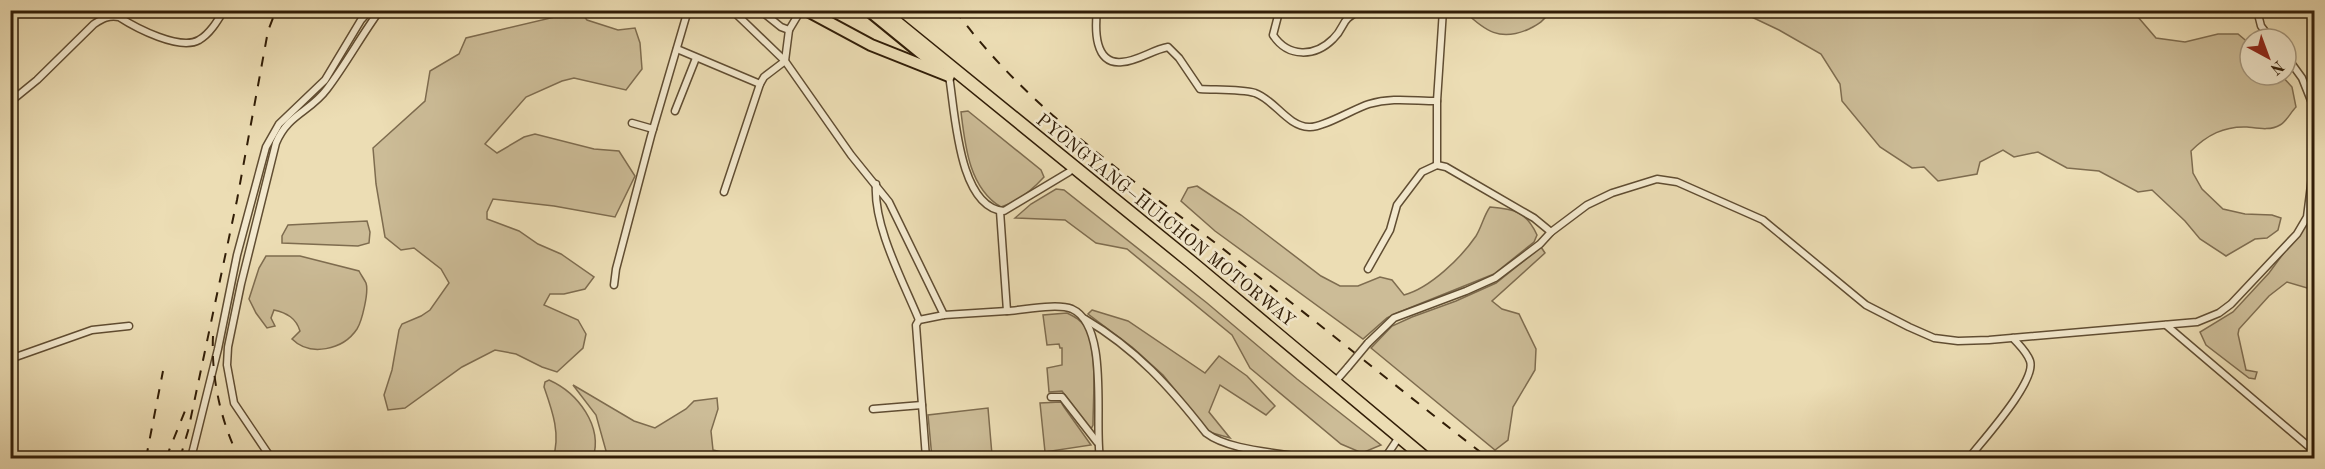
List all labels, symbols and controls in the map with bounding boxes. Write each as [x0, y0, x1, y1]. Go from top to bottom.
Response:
north arrow [2238, 27, 2298, 87]
text: N [2266, 57, 2286, 77]
street label: PYONGYANG–HUICHON MOTORWAY [1033, 111, 1298, 331]

